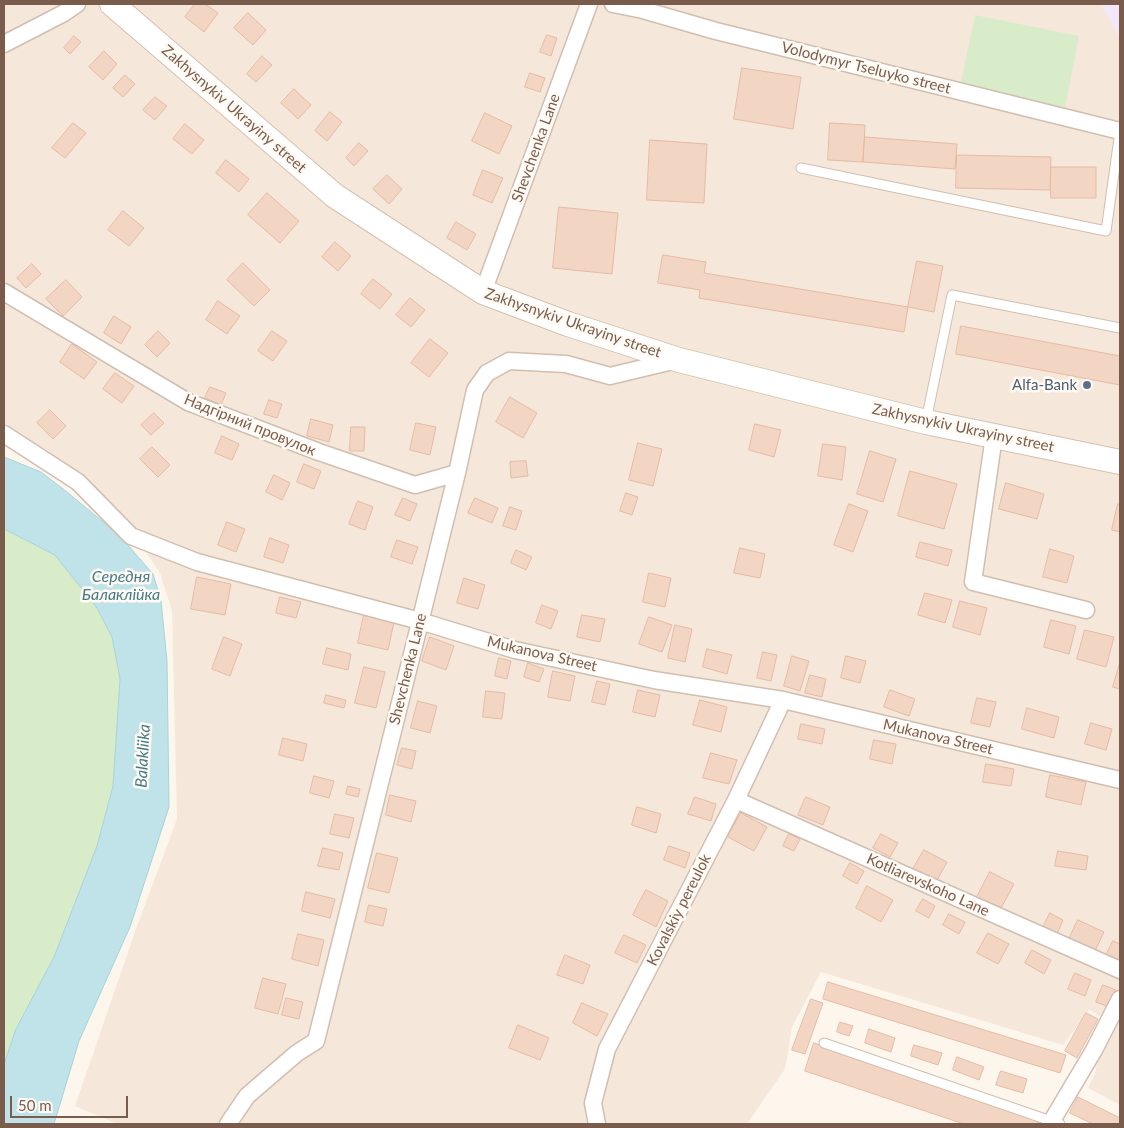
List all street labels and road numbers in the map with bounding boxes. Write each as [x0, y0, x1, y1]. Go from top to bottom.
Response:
street label: Volodymyr Tseluyko street [779, 38, 953, 98]
street label: Zakhysnykiv Ukrayiny street [158, 41, 310, 177]
street label: Shevchenka Lane [508, 91, 564, 205]
street label: Zakhysnykiv Ukrayiny street [482, 284, 664, 362]
street label: Надгірний провулок [182, 390, 318, 460]
street label: Zakhysnykiv Ukrayiny street [870, 400, 1056, 456]
street label: Shevchenka Lane [385, 612, 431, 726]
street label: Mukanova Street [485, 633, 599, 675]
street label: Mukanova Street [881, 716, 995, 758]
street label: Kotliarevskoho Lane [864, 850, 992, 920]
street label: Kovalskiy pereulok [643, 851, 715, 969]

